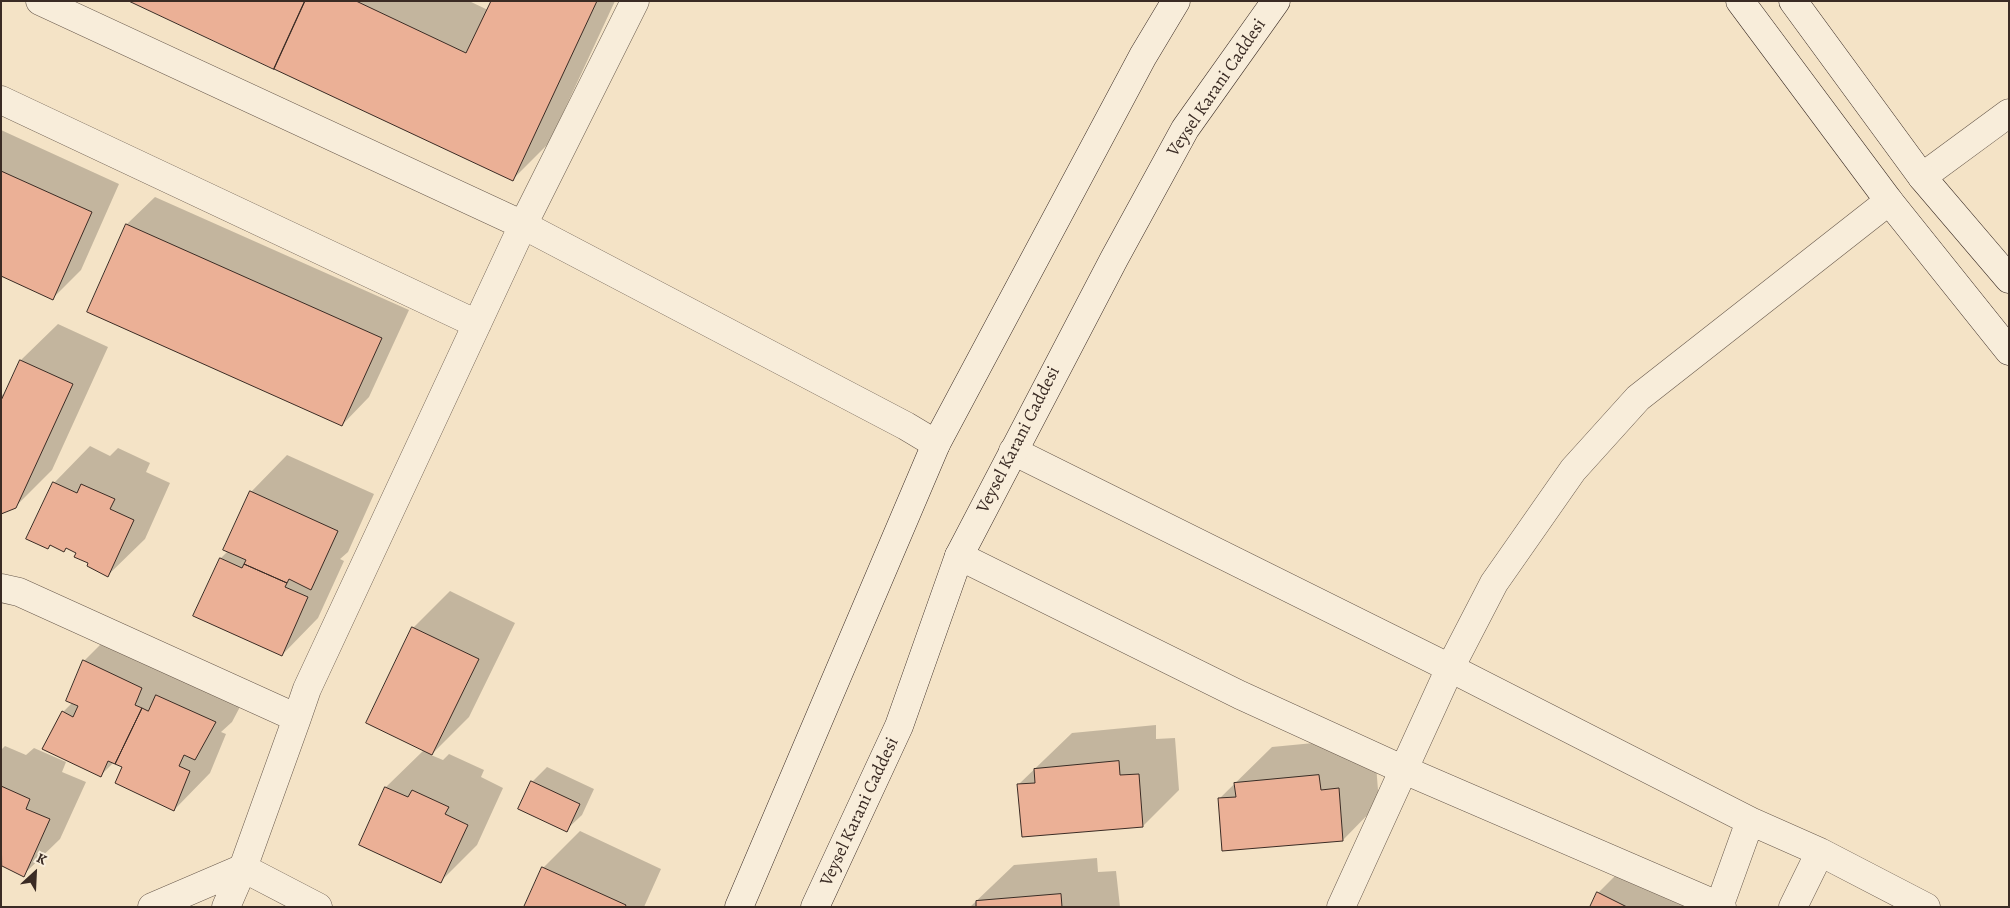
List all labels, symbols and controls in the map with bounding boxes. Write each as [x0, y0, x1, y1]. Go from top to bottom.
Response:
street label: Veysel Karani Caddesi [1163, 15, 1271, 161]
street label: Veysel Karani Caddesi [973, 363, 1065, 517]
street label: Veysel Karani Caddesi [816, 734, 904, 890]
north arrow [10, 848, 60, 898]
text: K [33, 848, 50, 870]

